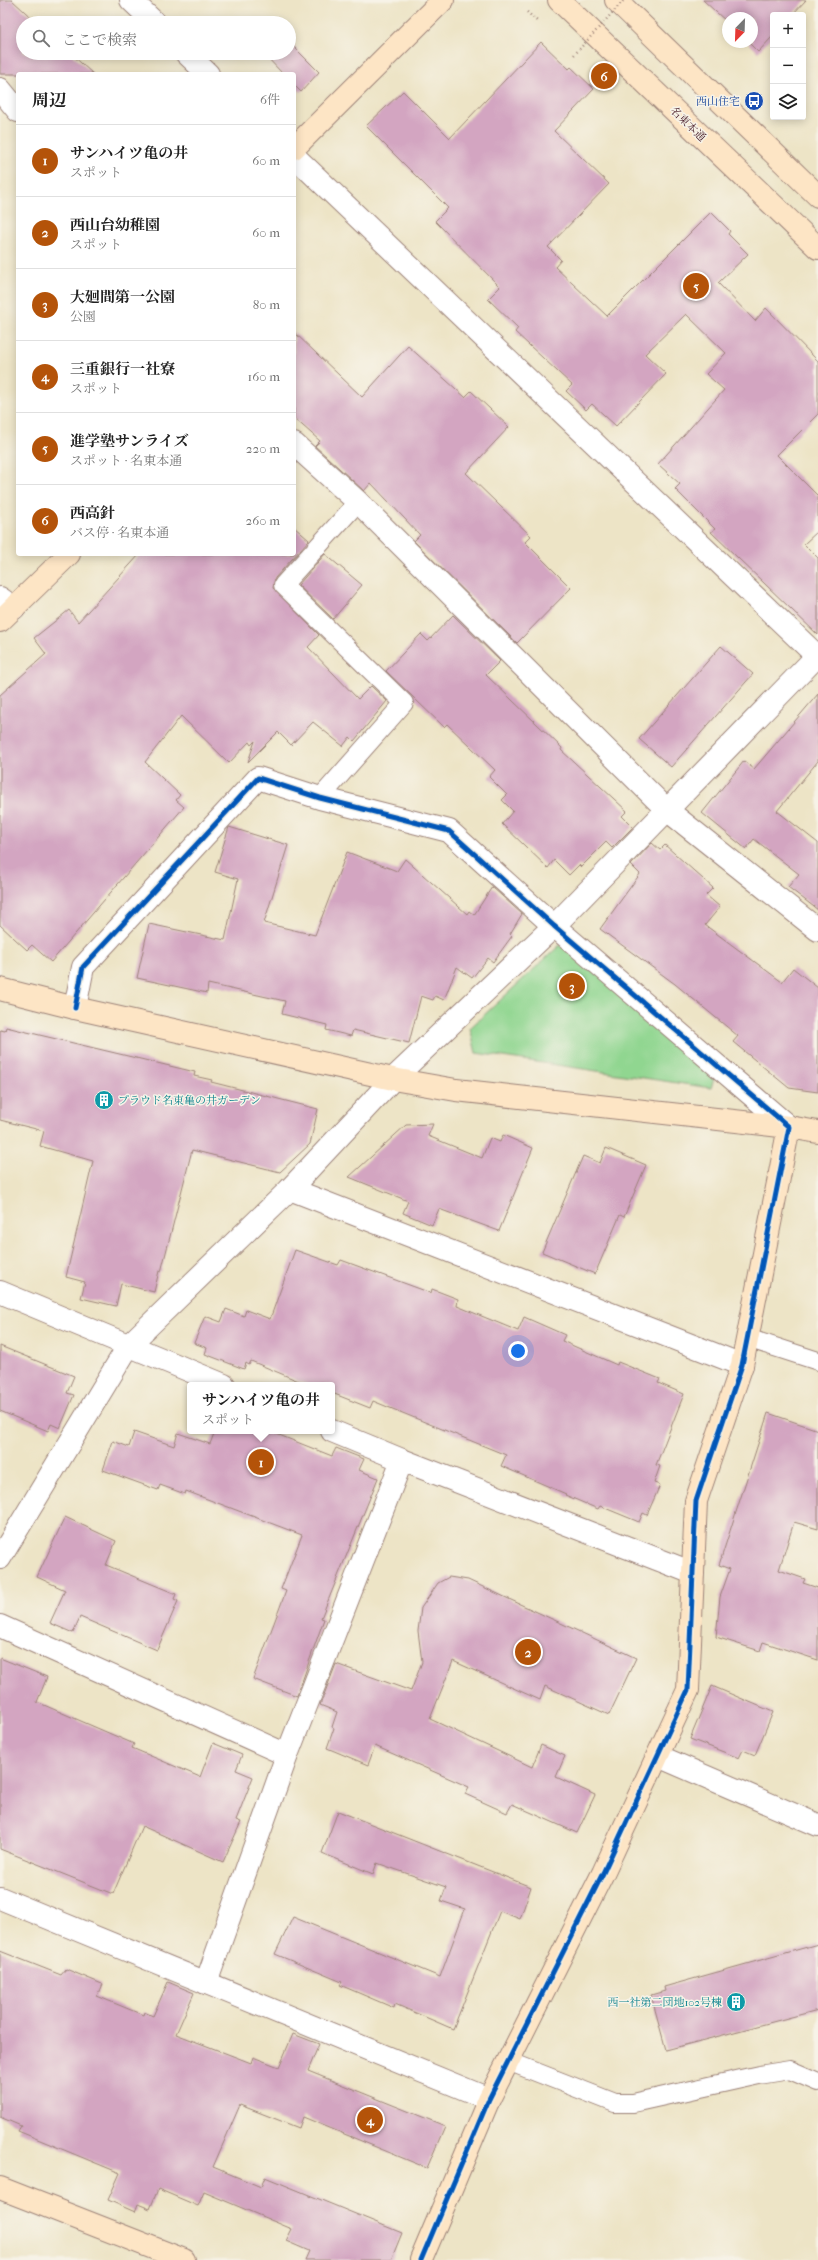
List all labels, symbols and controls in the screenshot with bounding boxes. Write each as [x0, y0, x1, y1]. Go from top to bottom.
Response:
north arrow [722, 12, 758, 48]
map controls [770, 12, 806, 120]
button: + [770, 12, 806, 48]
search box [16, 16, 296, 60]
icon: search [30, 27, 52, 49]
text: ここで検索 [62, 31, 137, 49]
button: − [770, 48, 806, 84]
pin: 6 [591, 61, 617, 91]
button: layers [770, 84, 806, 120]
text: 周辺 [32, 90, 66, 110]
bus stop icon: 西山住宅 [743, 90, 765, 112]
text: 6件 [260, 92, 280, 107]
place label: 西山住宅 [696, 95, 740, 108]
street label: 名東本通 [668, 104, 708, 144]
text: サンハイツ亀の井 [70, 144, 188, 162]
text: 1 [43, 153, 47, 168]
text: 60 m [252, 153, 280, 168]
text: スポット [70, 165, 122, 180]
text: 西山台幼稚園 [70, 216, 160, 234]
text: 2 [42, 225, 48, 240]
text: 60 m [252, 225, 280, 240]
text: スポット [70, 237, 122, 252]
pin: 5 [683, 271, 709, 301]
text: 大廻間第一公園 [70, 288, 175, 306]
text: 3 [42, 297, 48, 312]
text: 80 m [253, 297, 280, 312]
text: 公園 [70, 309, 96, 324]
text: 三重銀行一社寮 [70, 360, 175, 378]
text: 4 [41, 369, 49, 384]
text: 160 m [248, 369, 280, 384]
text: スポット [70, 381, 122, 396]
text: 進学塾サンライズ [70, 432, 189, 450]
text: 5 [42, 441, 48, 456]
text: 220 m [246, 441, 280, 456]
text: スポット · 名東本通 [70, 453, 182, 468]
text: 西高針 [70, 504, 115, 522]
text: 6 [41, 513, 49, 528]
text: 260 m [246, 513, 280, 528]
text: バス停 · 名東本通 [70, 525, 169, 540]
pin: 3 [559, 971, 585, 1001]
building icon: プラウド名東亀の井ガーデン [93, 1089, 115, 1111]
place label: プラウド名東亀の井ガーデン [118, 1094, 261, 1107]
your location [508, 1341, 528, 1361]
popup [187, 1382, 335, 1434]
text: サンハイツ亀の井 [202, 1391, 320, 1409]
text: スポット [202, 1412, 254, 1427]
pin: 1 [248, 1447, 274, 1477]
pin: 2 [515, 1637, 541, 1667]
building icon: 西一社第二団地102号棟 [725, 1991, 747, 2013]
place label: 西一社第二団地102号棟 [607, 1996, 722, 2009]
pin: 4 [357, 2105, 383, 2135]

